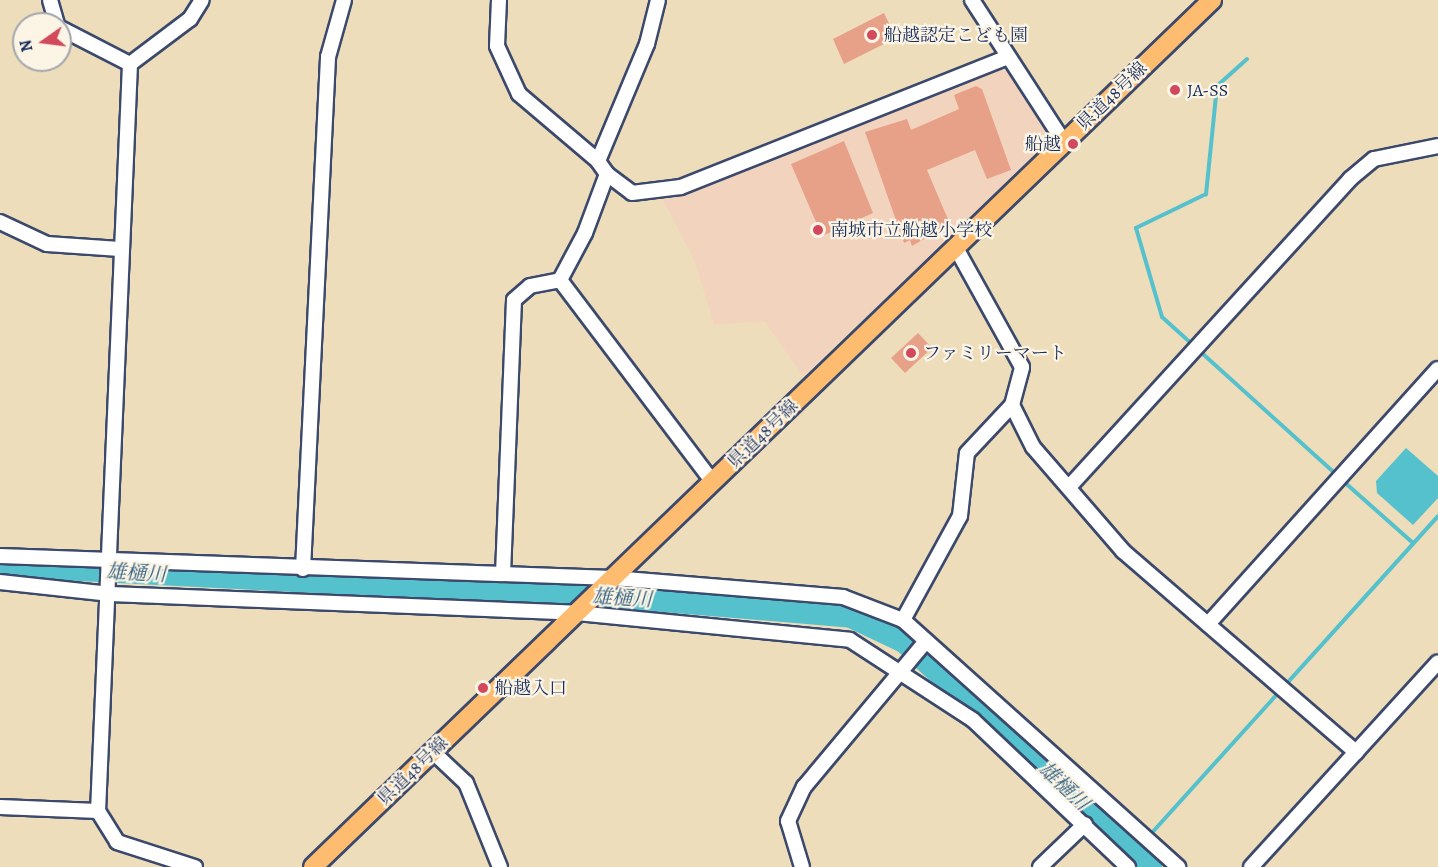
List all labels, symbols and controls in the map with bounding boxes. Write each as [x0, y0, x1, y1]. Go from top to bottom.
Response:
north arrow [12, 12, 72, 72]
place label: 船越認定こども園 [884, 24, 1028, 46]
marker: 船越認定こども園 [865, 28, 879, 42]
text: N [14, 38, 39, 54]
street label: 県道48号線 [1073, 57, 1151, 135]
place label: JA-SS [1187, 79, 1228, 101]
marker: JA-SS [1168, 83, 1182, 97]
place label: 船越 [1025, 133, 1061, 155]
marker: 船越 [1066, 137, 1080, 151]
place label: 南城市立船越小学校 [830, 219, 992, 241]
marker: 南城市立船越小学校 [811, 223, 825, 237]
place label: ファミリーマート [923, 342, 1067, 364]
marker: ファミリーマート [904, 346, 918, 360]
street label: 県道48号線 [724, 395, 802, 473]
water label: 雄樋川 [105, 559, 167, 587]
water label: 雄樋川 [591, 584, 653, 612]
place label: 船越入口 [495, 677, 567, 699]
marker: 船越入口 [476, 681, 490, 695]
street label: 県道48号線 [374, 732, 452, 810]
water label: 雄樋川 [1034, 757, 1094, 815]

